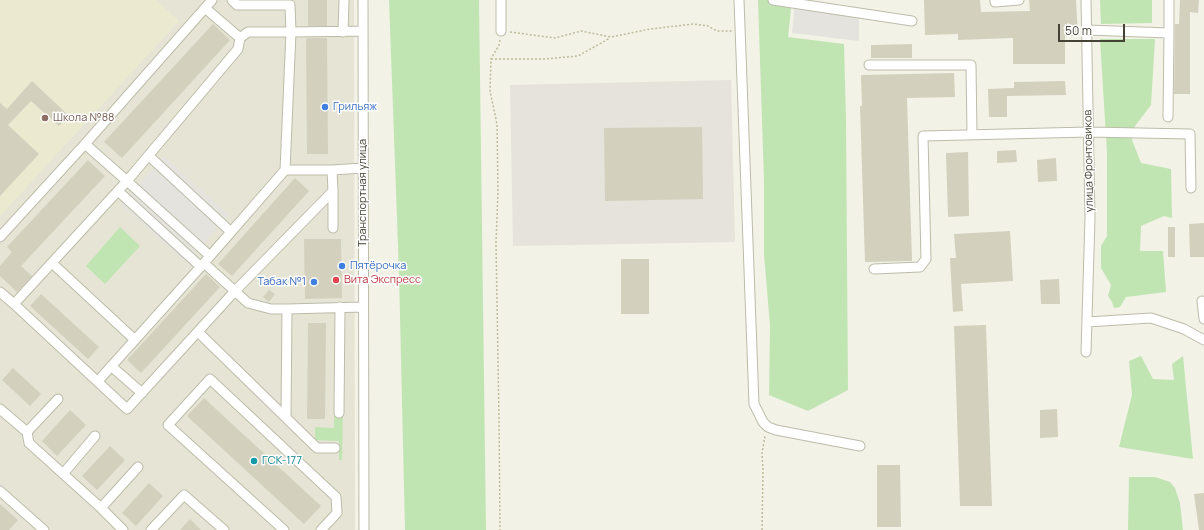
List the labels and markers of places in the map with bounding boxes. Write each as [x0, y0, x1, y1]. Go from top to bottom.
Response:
place label: Грильяж [333, 100, 377, 114]
marker: Грильяж [320, 102, 330, 112]
place label: Школа №88 [53, 111, 114, 125]
marker: Школа №88 [40, 113, 50, 123]
place label: Пятёрочка [350, 259, 406, 273]
marker: Пятёрочка [337, 261, 347, 271]
place label: Вита Экспресс [344, 273, 421, 287]
place label: Табак №1 [257, 275, 306, 289]
marker: Вита Экспресс [331, 275, 341, 285]
marker: Табак №1 [309, 277, 319, 287]
place label: ГСК-177 [262, 454, 302, 468]
marker: ГСК-177 [249, 456, 259, 466]

